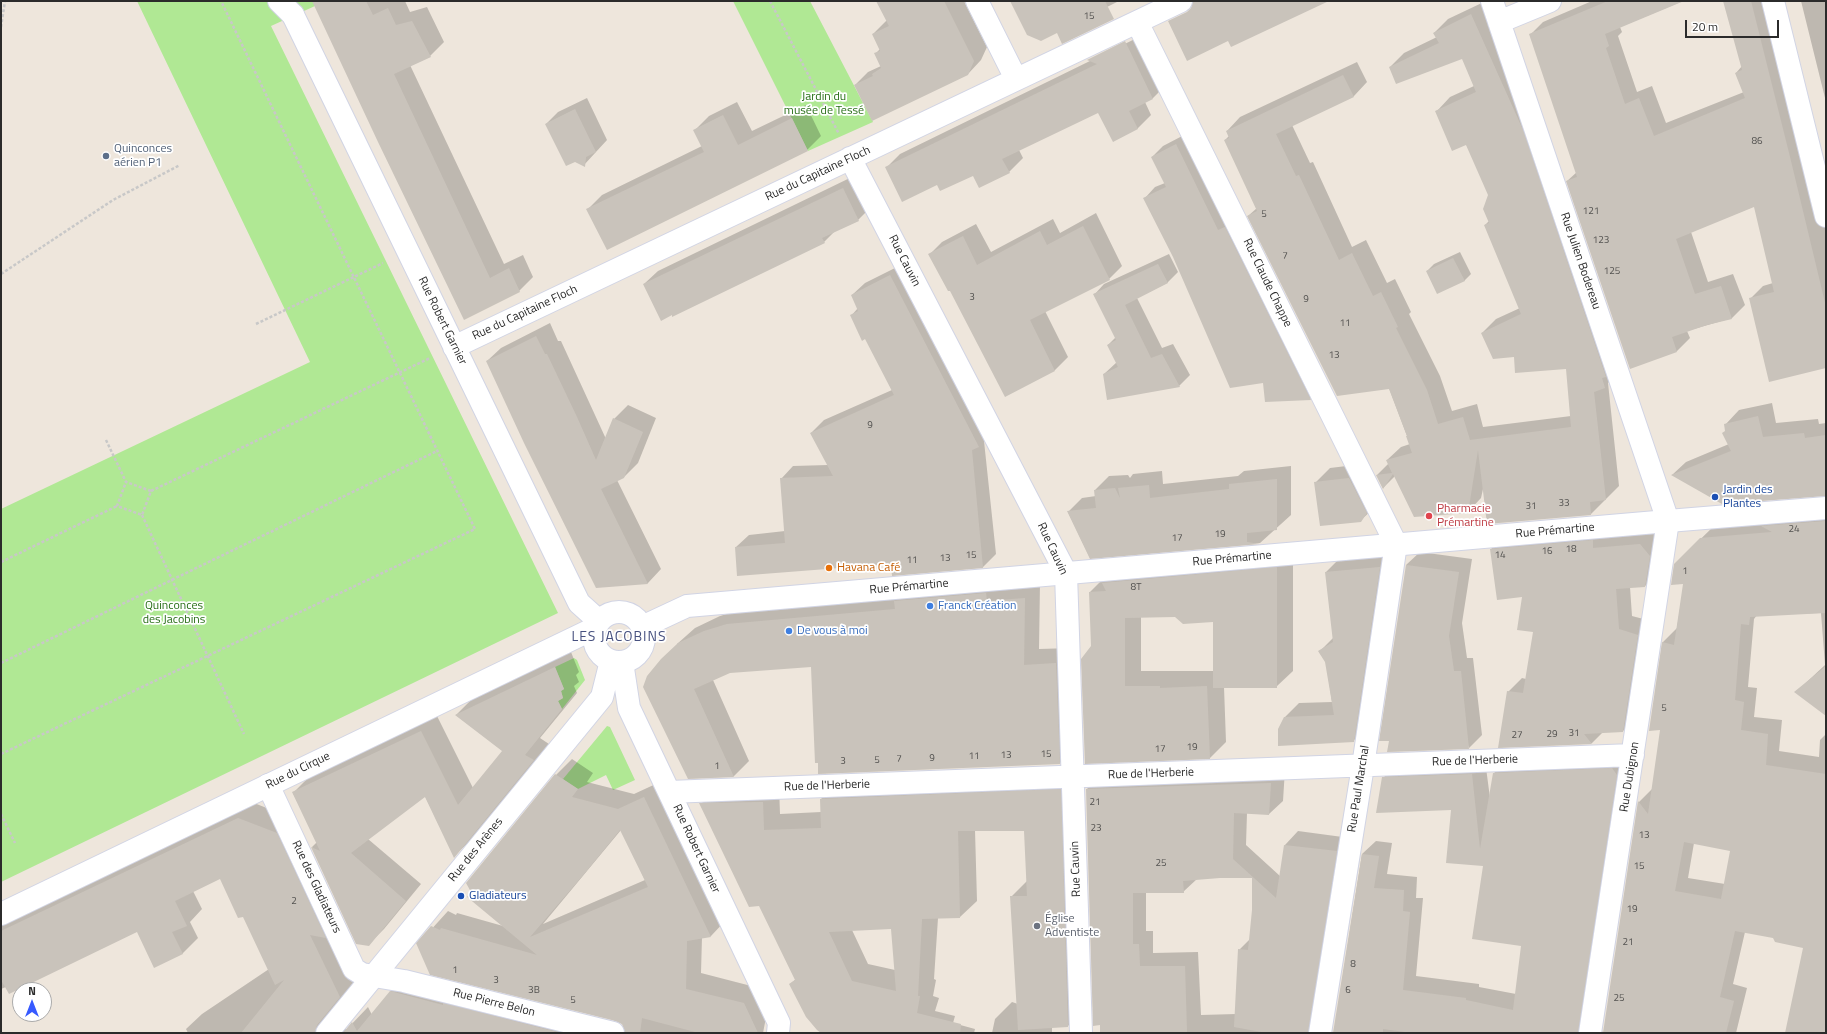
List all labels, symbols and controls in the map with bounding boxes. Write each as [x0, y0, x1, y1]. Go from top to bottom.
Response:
house number: 15 [1083, 11, 1095, 23]
scale bar [1687, 12, 1781, 38]
text: 20 m [1692, 17, 1718, 36]
park label: Jardin du musée de Tessé [784, 90, 864, 118]
house number: 86 [1751, 136, 1763, 148]
place label: Quinconces aérien P1 [114, 142, 172, 170]
street label: Rue du Capitaine Floch [763, 143, 873, 205]
marker: Quinconces aérien P1 [101, 151, 111, 161]
house number: 121 [1583, 206, 1599, 218]
house number: 5 [1261, 209, 1267, 221]
street label: Rue Julien Bodereau [1557, 211, 1603, 311]
street label: Rue Cauvin [885, 233, 923, 289]
house number: 123 [1593, 235, 1609, 247]
street label: Rue Claude Chappe [1239, 236, 1295, 330]
house number: 7 [1282, 251, 1288, 263]
house number: 125 [1604, 266, 1620, 278]
street label: Rue Robert Garnier [414, 275, 470, 367]
street label: Rue du Capitaine Floch [470, 282, 580, 344]
house number: 3 [969, 292, 975, 304]
house number: 9 [1303, 294, 1309, 306]
house number: 11 [1339, 318, 1351, 330]
house number: 13 [1328, 350, 1340, 362]
house number: 9 [867, 420, 873, 432]
place label: Jardin des Plantes [1723, 483, 1773, 511]
marker: Jardin des Plantes [1710, 492, 1720, 502]
house number: 33 [1558, 498, 1570, 510]
house number: 31 [1525, 501, 1537, 513]
place label: Pharmacie Prémartine [1437, 502, 1494, 530]
marker: Pharmacie Prémartine [1424, 511, 1434, 521]
street label: Rue Cauvin [1034, 520, 1070, 578]
street label: Rue Prémartine [1515, 520, 1595, 542]
house number: 24 [1788, 524, 1800, 536]
house number: 19 [1214, 529, 1226, 541]
house number: 17 [1171, 533, 1183, 545]
house number: 18 [1565, 544, 1577, 556]
house number: 16 [1541, 546, 1553, 558]
street label: Rue Prémartine [1192, 548, 1272, 570]
house number: 15 [965, 550, 977, 562]
house number: 14 [1494, 550, 1506, 562]
house number: 13 [939, 553, 951, 565]
house number: 11 [906, 555, 918, 567]
place label: Havana Café [837, 561, 900, 575]
marker: Havana Café [824, 563, 834, 573]
house number: 1 [1682, 566, 1688, 578]
street label: Rue Prémartine [869, 576, 949, 598]
house number: 8T [1131, 582, 1141, 594]
park label: Quinconces des Jacobins [143, 599, 205, 627]
place label: Franck Création [938, 599, 1016, 613]
marker: Franck Création [925, 601, 935, 611]
place label: De vous à moi [797, 624, 868, 638]
marker: De vous à moi [784, 626, 794, 636]
district label: LES JACOBINS [571, 630, 667, 646]
house number: 5 [1661, 703, 1667, 715]
house number: 31 [1568, 728, 1580, 740]
house number: 29 [1546, 729, 1558, 741]
house number: 27 [1511, 730, 1523, 742]
street label: Rue Dubignon [1617, 741, 1643, 813]
house number: 19 [1186, 742, 1198, 754]
house number: 17 [1154, 744, 1166, 756]
street label: Rue Paul Marchal [1345, 744, 1373, 834]
street label: Rue du Cirque [264, 749, 332, 793]
house number: 15 [1040, 749, 1052, 761]
house number: 13 [1000, 750, 1012, 762]
house number: 11 [968, 751, 980, 763]
street label: Rue de l'Herberie [1432, 752, 1518, 770]
house number: 9 [929, 753, 935, 765]
house number: 7 [896, 754, 902, 766]
house number: 5 [874, 755, 880, 767]
house number: 3 [840, 756, 846, 768]
house number: 1 [714, 761, 720, 773]
street label: Rue de l'Herberie [1108, 765, 1194, 783]
street label: Rue de l'Herberie [784, 777, 870, 795]
house number: 21 [1089, 797, 1101, 809]
street label: Rue Robert Garnier [669, 802, 723, 896]
street label: Rue des Arènes [446, 815, 506, 885]
house number: 23 [1090, 823, 1102, 835]
house number: 13 [1638, 830, 1650, 842]
street label: Rue des Gladiateurs [288, 838, 344, 936]
street label: Rue Cauvin [1068, 841, 1084, 897]
house number: 25 [1155, 858, 1167, 870]
house number: 15 [1633, 861, 1645, 873]
place label: Gladiateurs [469, 889, 527, 903]
marker: Gladiateurs [456, 891, 466, 901]
house number: 2 [291, 896, 297, 908]
house number: 19 [1626, 904, 1638, 916]
place label: Église Adventiste [1045, 912, 1099, 940]
marker: Église Adventiste [1032, 921, 1042, 931]
house number: 21 [1622, 937, 1634, 949]
house number: 8 [1350, 959, 1356, 971]
house number: 1 [452, 965, 458, 977]
house number: 3 [493, 975, 499, 987]
north arrow [12, 982, 52, 1022]
text: N [28, 983, 36, 999]
house number: 3B [528, 985, 540, 997]
house number: 6 [1345, 985, 1351, 997]
street label: Rue Pierre Belon [451, 986, 537, 1020]
house number: 25 [1613, 993, 1625, 1005]
house number: 5 [570, 995, 576, 1007]

